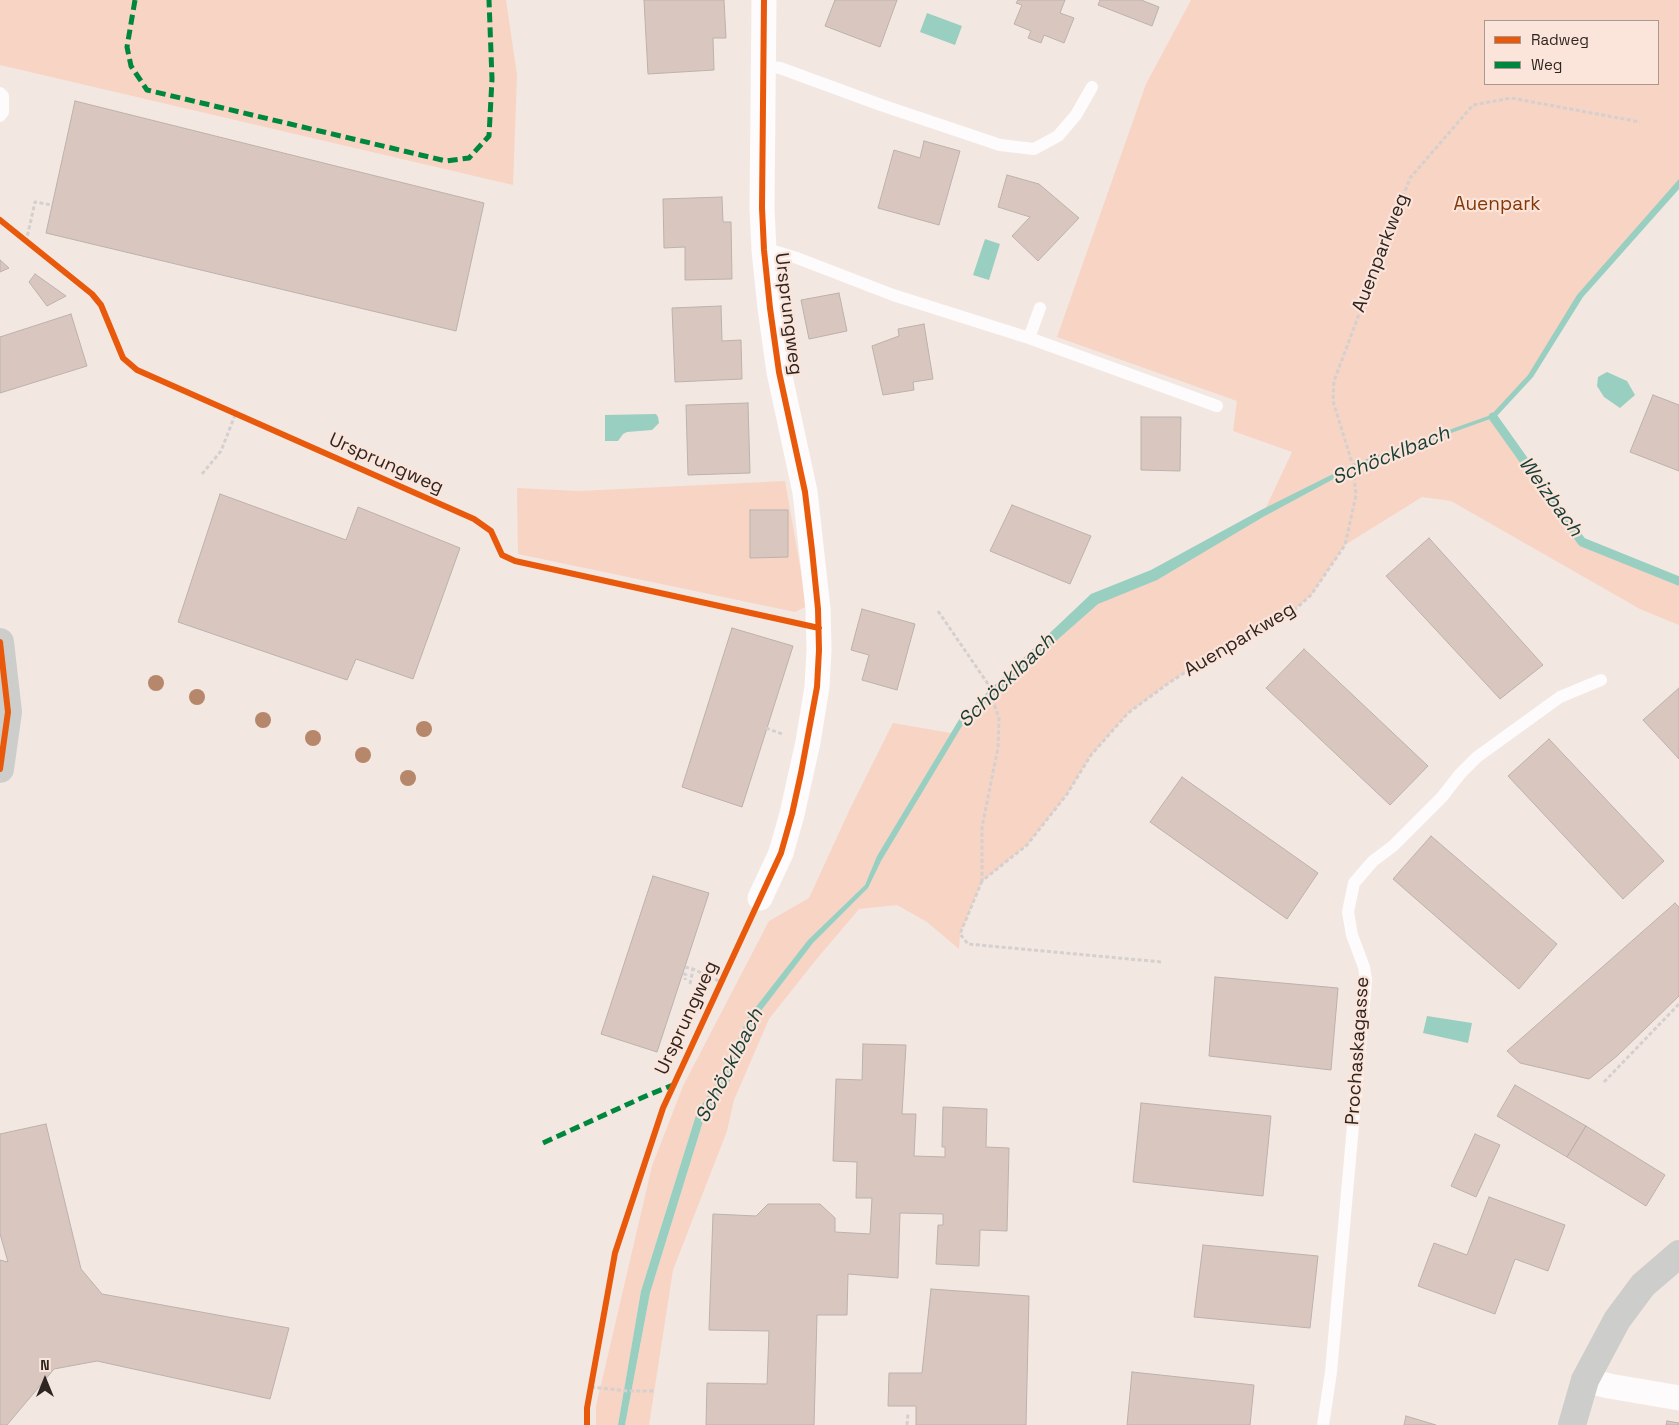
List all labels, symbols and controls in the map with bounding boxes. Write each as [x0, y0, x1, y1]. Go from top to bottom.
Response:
legend [1484, 20, 1659, 85]
text: Radweg [1531, 30, 1589, 49]
text: Weg [1531, 55, 1562, 74]
street label: Auenparkweg [1348, 190, 1414, 316]
park label: Auenpark [1453, 194, 1541, 216]
street label: Ursprungweg [769, 252, 807, 376]
water label: Schöcklbach [1329, 422, 1453, 490]
street label: Ursprungweg [325, 429, 447, 499]
water label: Weizbach [1513, 452, 1587, 542]
street label: Auenparkweg [1180, 598, 1300, 682]
water label: Schöcklbach [954, 629, 1060, 733]
street label: Ursprungweg [651, 957, 723, 1079]
street label: Prochaskagasse [1341, 976, 1375, 1126]
water label: Schöcklbach [691, 1005, 769, 1127]
north arrow [20, 1355, 70, 1405]
text: N [40, 1356, 50, 1374]

